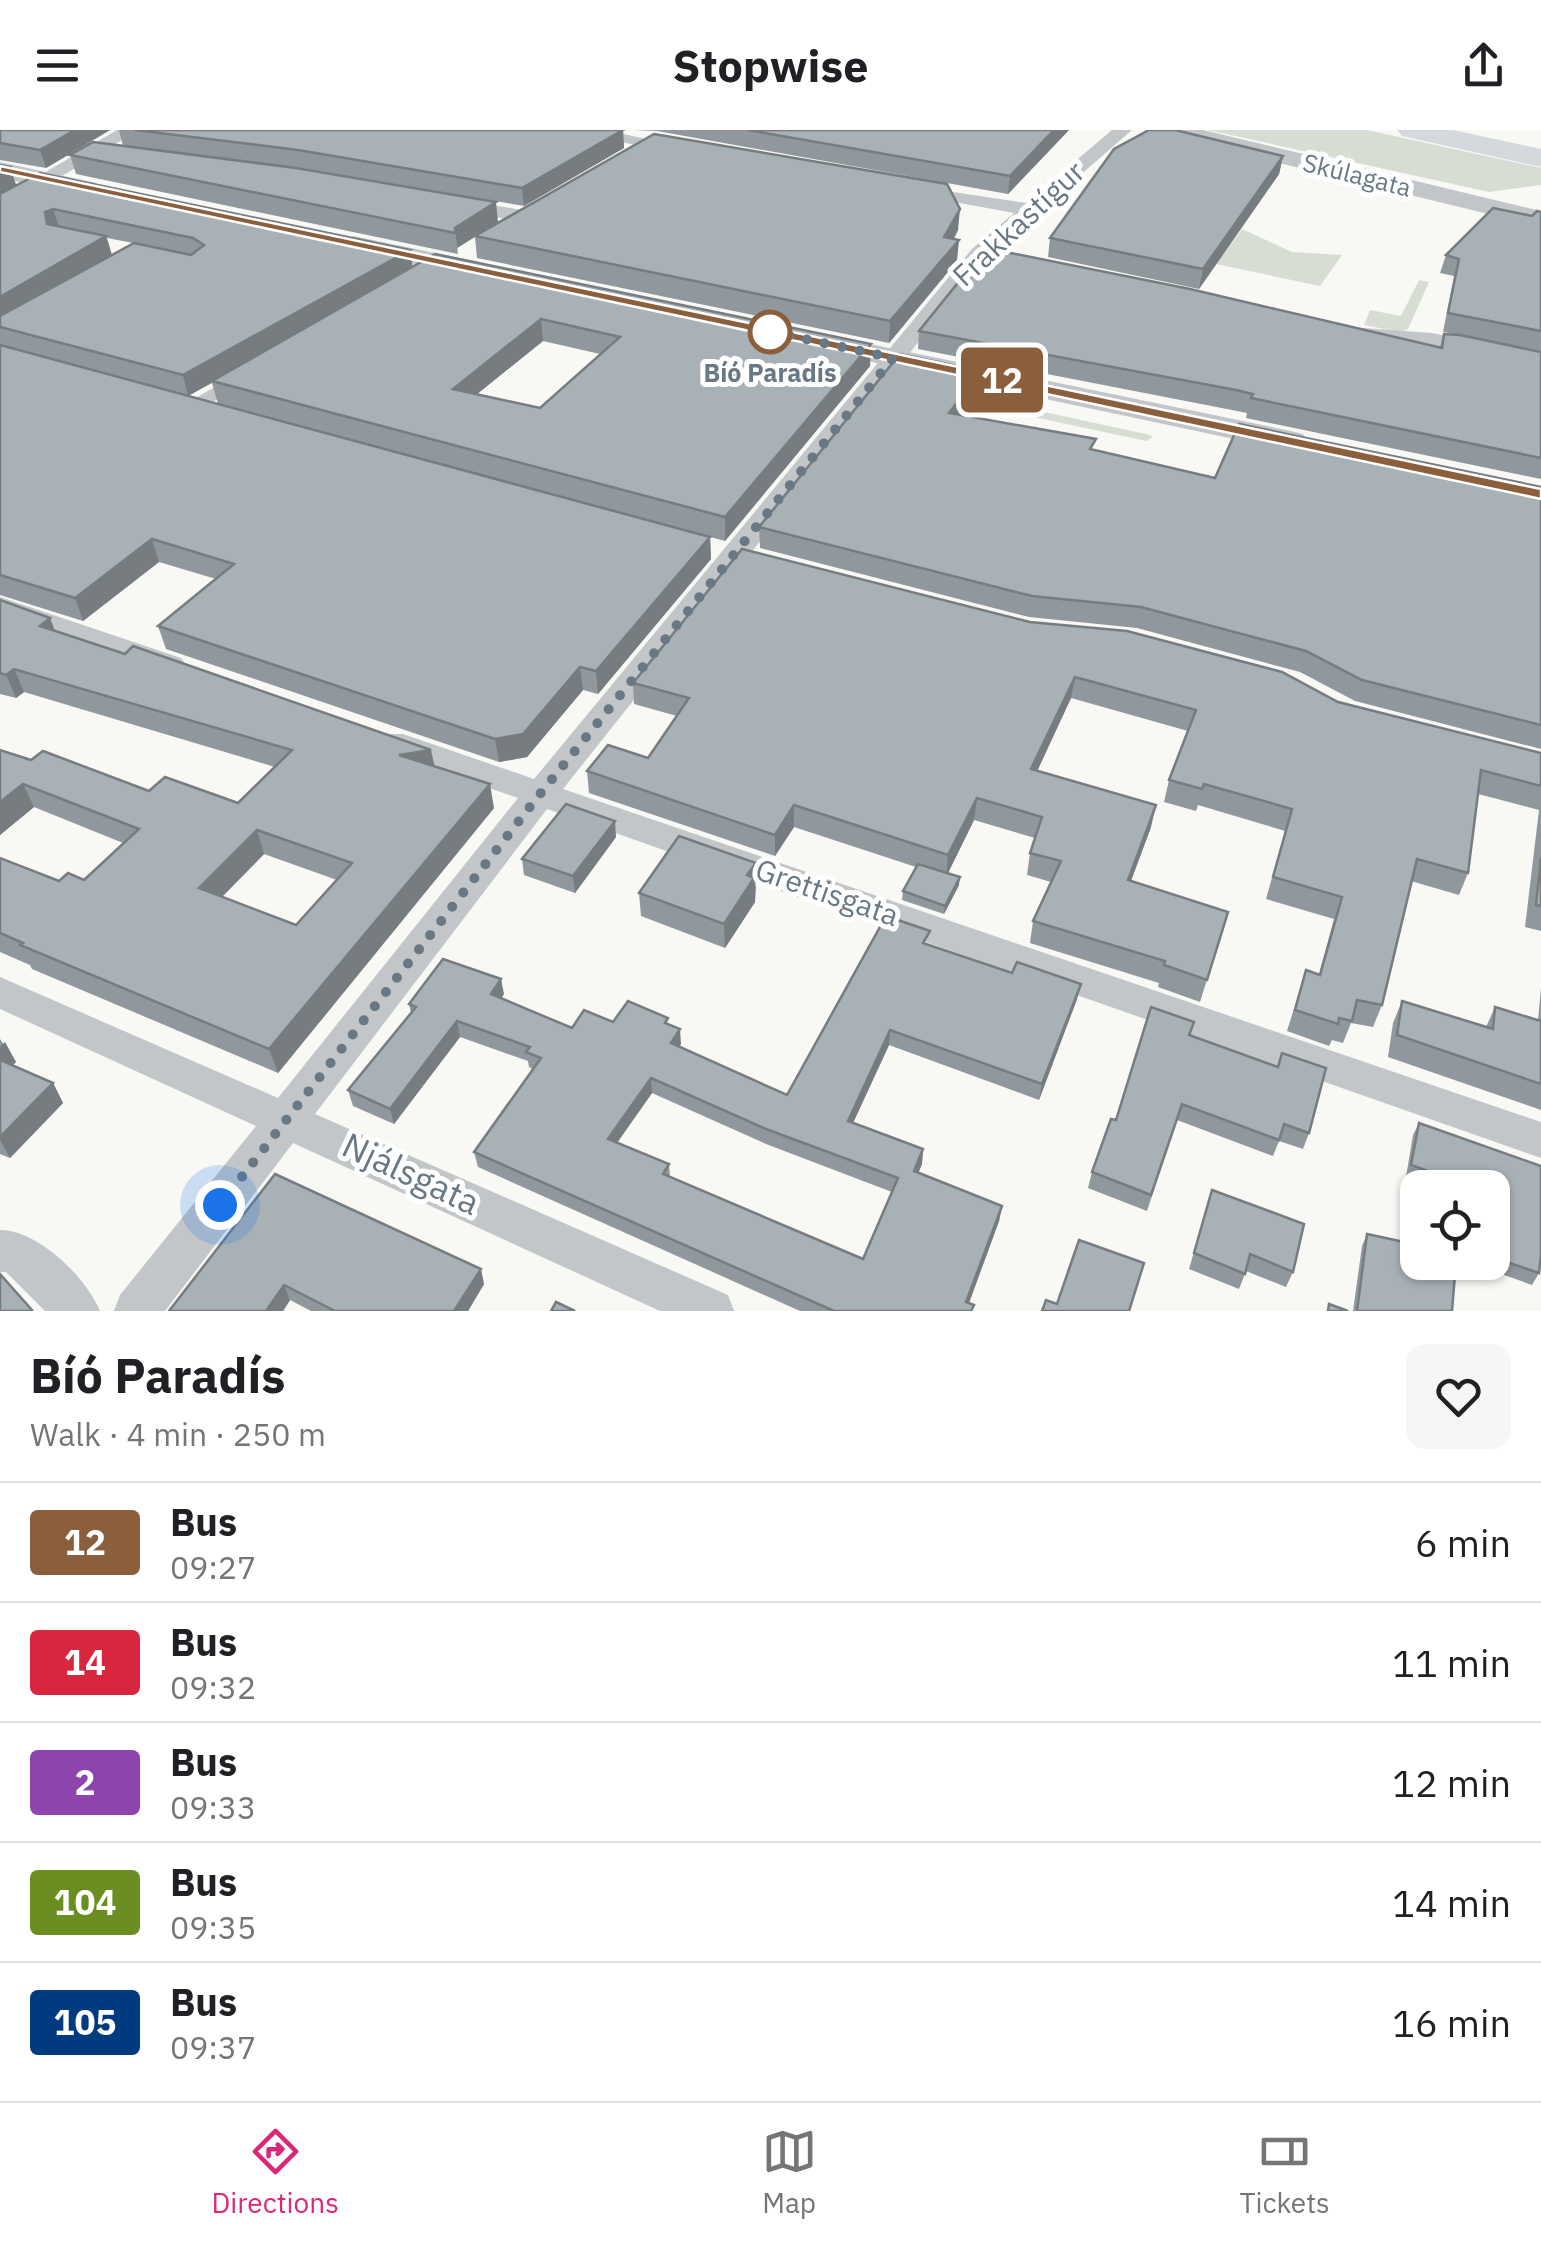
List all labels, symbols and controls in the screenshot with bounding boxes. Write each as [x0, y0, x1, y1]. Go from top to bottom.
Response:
text: Stopwise [673, 36, 868, 94]
icon: menu [30, 38, 85, 93]
icon: share [1456, 38, 1511, 93]
street label: Skúlagata [1300, 145, 1415, 204]
street label: Frakkastígur [944, 152, 1092, 294]
marker: Bíó Paradís [749, 311, 791, 353]
line badge: 12 [957, 348, 1047, 412]
place label: Bíó Paradís [703, 356, 837, 389]
text: 12 [981, 357, 1023, 403]
street label: Grettisgata [751, 849, 904, 934]
street label: Njálsgata [335, 1121, 488, 1225]
map controls [1400, 1170, 1510, 1280]
button: locate [1400, 1170, 1510, 1280]
your location [195, 1180, 245, 1230]
text: Bíó Paradís [30, 1344, 285, 1406]
button: heart [1406, 1344, 1511, 1449]
text: Walk · 4 min · 250 m [30, 1413, 326, 1455]
text: Bus [170, 1497, 237, 1546]
text: 6 min [1415, 1518, 1511, 1567]
text: 12 [64, 1519, 106, 1565]
text: 09:27 [170, 1546, 256, 1588]
text: Bus [170, 1617, 237, 1666]
text: 11 min [1392, 1638, 1511, 1687]
text: 14 [64, 1639, 106, 1685]
text: 09:32 [170, 1666, 256, 1708]
text: Bus [170, 1737, 237, 1786]
text: 12 min [1392, 1758, 1511, 1807]
text: 2 [74, 1759, 96, 1805]
text: 09:33 [170, 1786, 256, 1828]
text: Bus [170, 1857, 237, 1906]
text: 14 min [1392, 1878, 1511, 1927]
text: 104 [53, 1879, 117, 1925]
text: 09:35 [170, 1906, 256, 1948]
text: Bus [170, 1977, 237, 2026]
text: 16 min [1392, 1998, 1511, 2047]
text: 105 [53, 1999, 117, 2045]
text: 09:37 [170, 2026, 256, 2068]
tab: Directions [211, 2124, 339, 2221]
tab: Map [762, 2124, 817, 2221]
tab: Tickets [1239, 2124, 1330, 2221]

